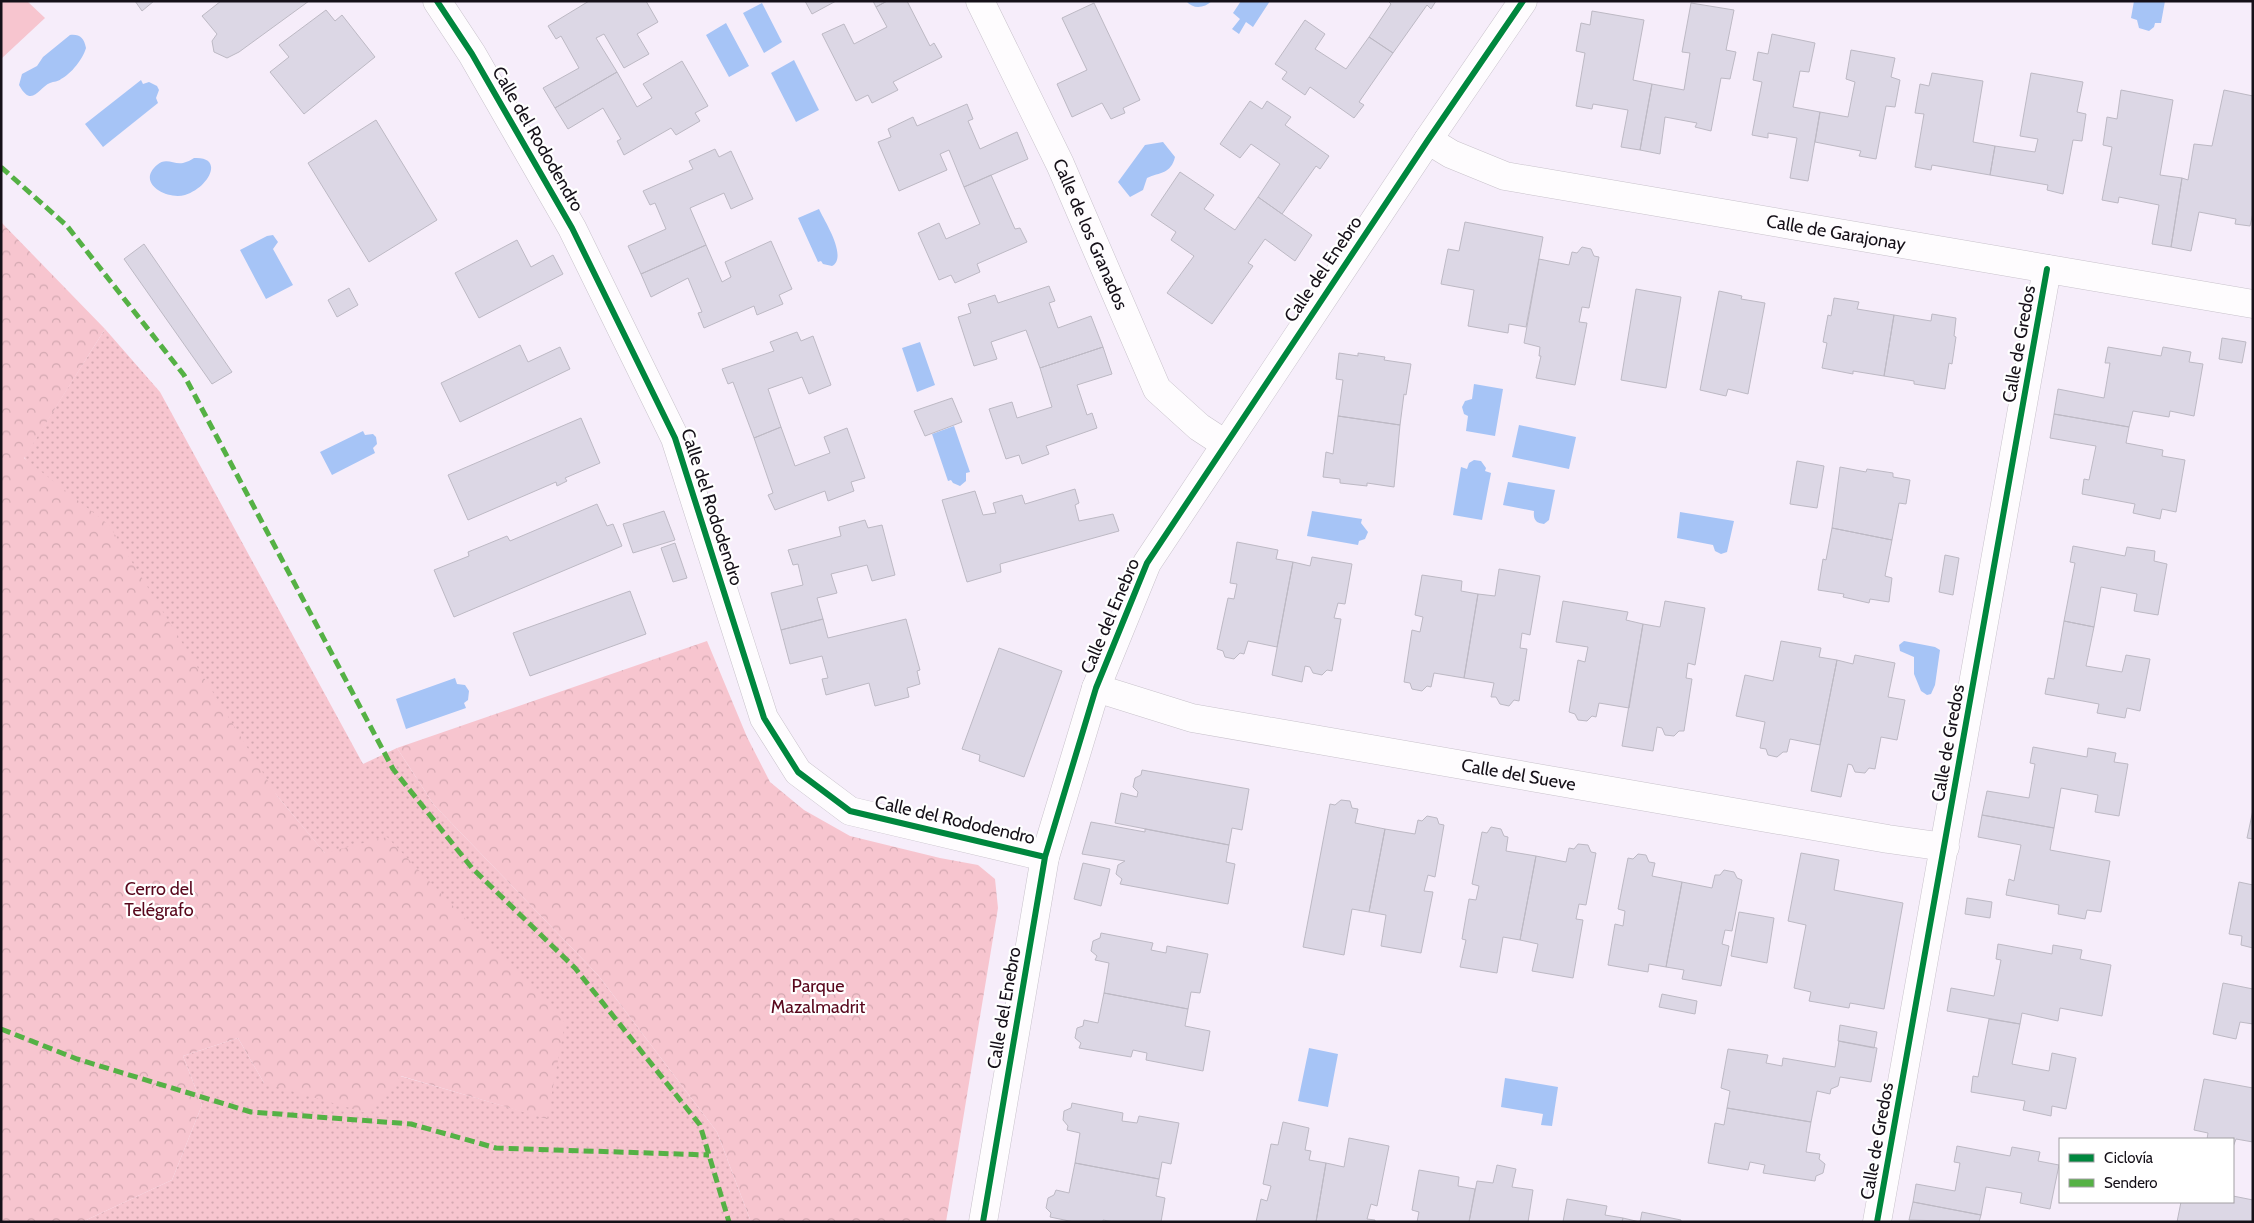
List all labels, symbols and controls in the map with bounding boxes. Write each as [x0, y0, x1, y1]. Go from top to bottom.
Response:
street label: Calle del Rododendro [488, 63, 589, 216]
street label: Calle de los Granados [1048, 155, 1133, 313]
street label: Calle de Garajonay [1765, 210, 1907, 255]
street label: Calle del Enebro [1279, 212, 1367, 326]
street label: Calle de Gredos [1998, 284, 2040, 404]
street label: Calle del Rododendro [676, 426, 748, 588]
street label: Calle del Enebro [1076, 555, 1144, 677]
street label: Calle de Gredos [1927, 683, 1969, 803]
street label: Calle del Sueve [1460, 754, 1577, 796]
street label: Calle del Rododendro [873, 791, 1037, 849]
park label: Cerro del Telégrafo [124, 878, 194, 921]
street label: Calle del Enebro [982, 945, 1026, 1071]
park label: Parque Mazalmadrit [771, 975, 865, 1018]
street label: Calle de Gredos [1856, 1081, 1898, 1201]
legend [2059, 1138, 2234, 1203]
text: Ciclovía [2104, 1149, 2154, 1167]
text: Sendero [2104, 1174, 2158, 1192]

